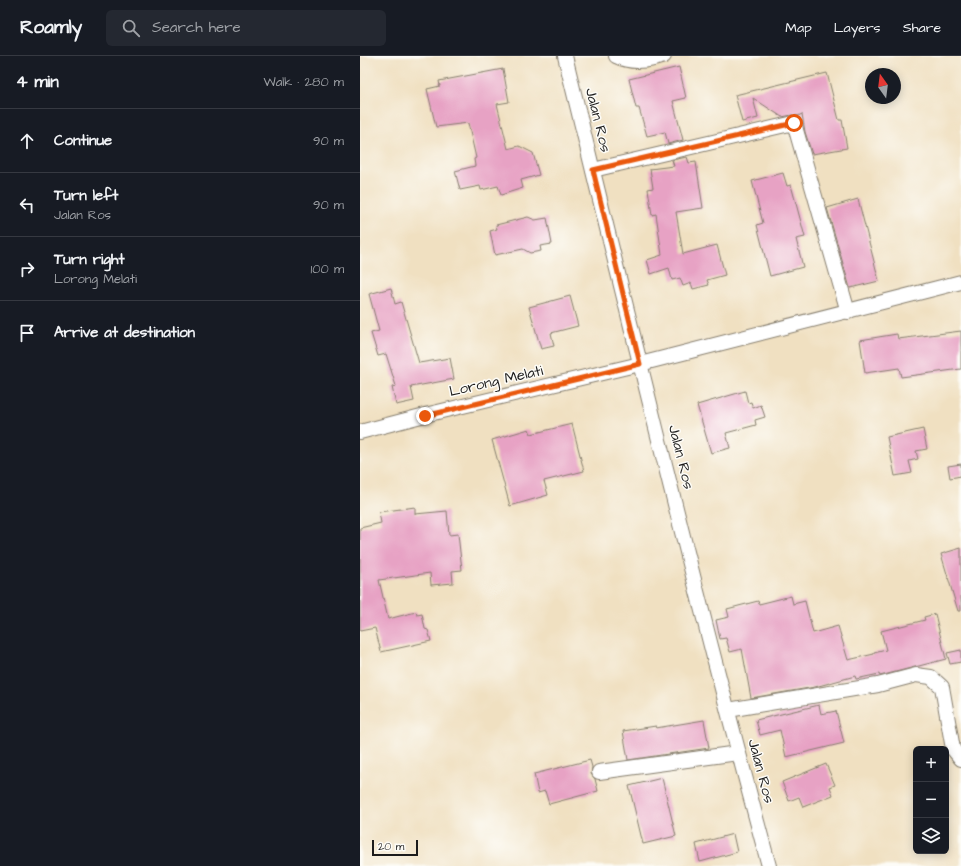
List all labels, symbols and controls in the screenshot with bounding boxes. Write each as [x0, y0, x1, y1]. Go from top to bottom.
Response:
search box [106, 10, 386, 46]
text: Roamly [20, 14, 82, 41]
icon: search [120, 17, 142, 39]
text: Search here [152, 17, 241, 38]
text: Map [785, 18, 812, 38]
text: Layers [834, 18, 881, 38]
text: Share [903, 18, 941, 38]
north arrow [865, 68, 901, 104]
text: 4 min [16, 70, 59, 94]
text: Walk · 280 m [263, 73, 344, 91]
street label: Jalan Ros [580, 86, 616, 155]
route start [785, 114, 803, 132]
icon: ahead [16, 130, 38, 152]
text: Continue [54, 130, 112, 151]
text: 90 m [313, 132, 344, 150]
text: Turn left [54, 185, 118, 206]
icon: left [16, 194, 38, 216]
text: 90 m [313, 196, 344, 214]
text: Jalan Ros [54, 206, 111, 224]
text: Turn right [54, 249, 125, 270]
icon: right [16, 258, 38, 280]
text: 100 m [311, 260, 344, 278]
text: Lorong Melati [54, 270, 137, 288]
icon: arrive [16, 322, 38, 344]
text: Arrive at destination [54, 322, 195, 343]
street label: Lorong Melati [447, 360, 546, 403]
route end [416, 407, 434, 425]
street label: Jalan Ros [663, 423, 699, 492]
street label: Jalan Ros [742, 737, 780, 806]
map controls [913, 746, 949, 854]
button: + [913, 746, 949, 782]
button: − [913, 782, 949, 818]
button: layers [913, 818, 949, 854]
scale bar [372, 838, 418, 857]
text: 20 m [378, 839, 404, 854]

